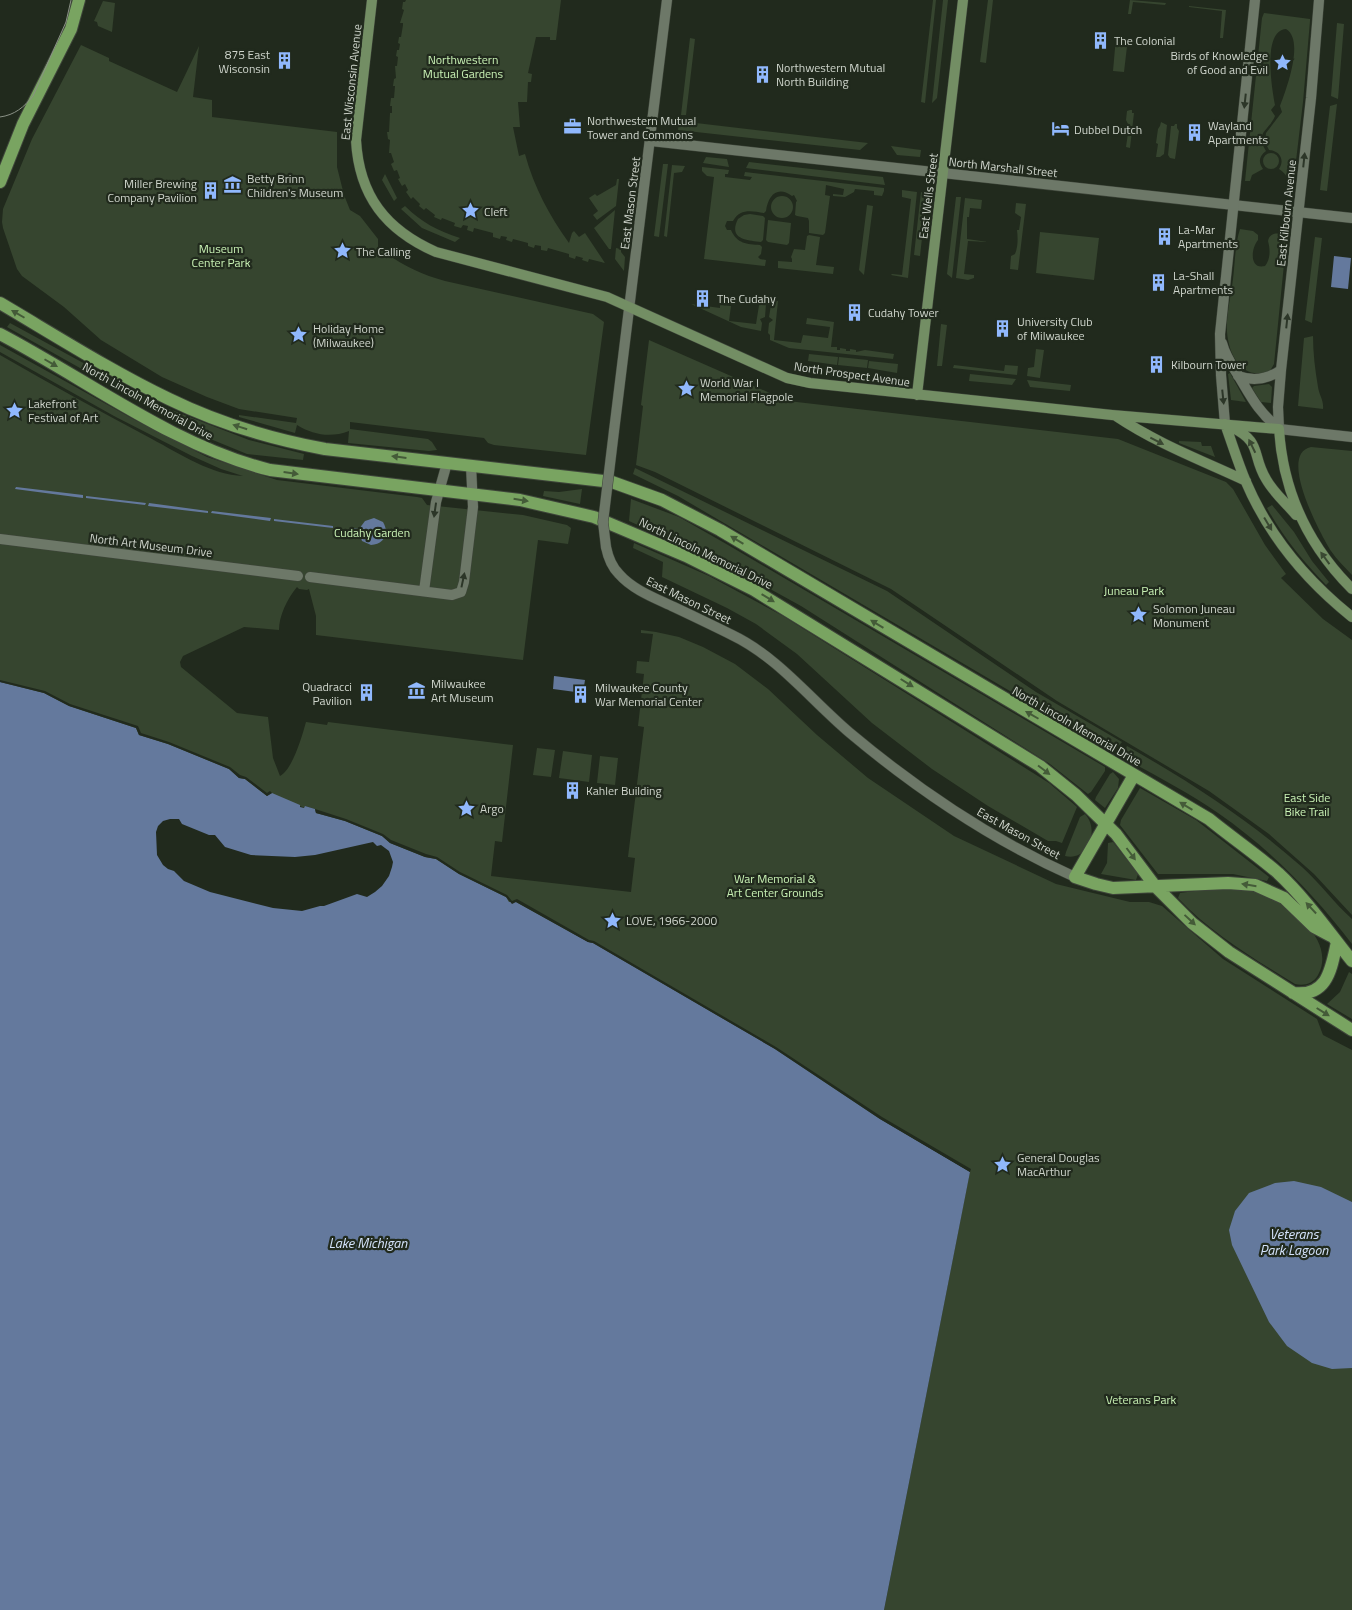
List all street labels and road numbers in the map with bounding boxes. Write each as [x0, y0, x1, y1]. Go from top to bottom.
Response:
street label: East Wisconsin Avenue [335, 23, 367, 141]
street label: East Wells Street [913, 151, 943, 240]
street label: North Marshall Street [948, 152, 1059, 182]
street label: East Mason Street [615, 155, 645, 250]
street label: East Kilbourn Avenue [1271, 159, 1301, 267]
street label: North Prospect Avenue [793, 356, 911, 392]
street label: North Lincoln Memorial Drive [79, 357, 217, 445]
street label: North Lincoln Memorial Drive [636, 512, 776, 594]
street label: North Art Museum Drive [89, 528, 213, 562]
street label: East Mason Street [643, 571, 736, 629]
street label: North Lincoln Memorial Drive [1009, 681, 1145, 771]
street label: East Mason Street [974, 802, 1065, 864]

